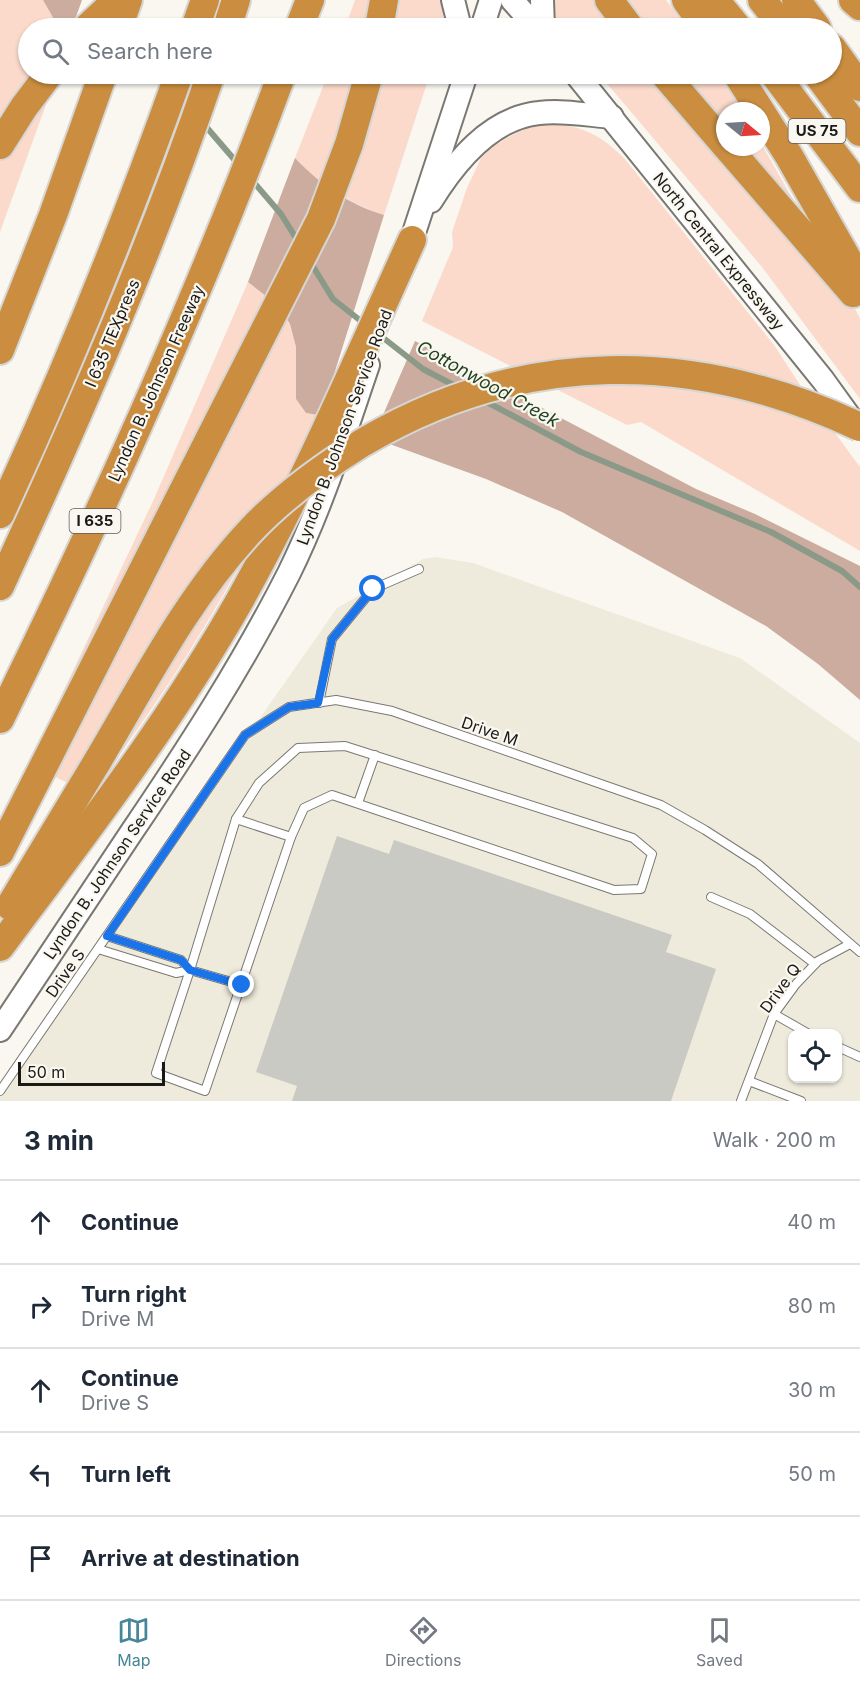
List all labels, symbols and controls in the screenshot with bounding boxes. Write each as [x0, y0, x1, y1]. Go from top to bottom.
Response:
search box [18, 18, 842, 84]
icon: search [39, 35, 72, 68]
text: Search here [87, 38, 213, 64]
north arrow [716, 102, 770, 156]
road number: US 75 [788, 119, 846, 143]
street label: North Central Expressway [649, 168, 789, 334]
street label: I 635 TEXpress [80, 276, 144, 390]
street label: Lyndon B. Johnson Freeway [104, 282, 208, 484]
street label: Lyndon B. Johnson Service Road [292, 306, 396, 548]
water label: Cottonwood Creek [414, 336, 564, 432]
road number: I 635 [70, 509, 121, 533]
route start [359, 575, 385, 601]
street label: Drive M [459, 712, 521, 750]
street label: Lyndon B. Johnson Service Road [39, 745, 195, 963]
street label: Drive S [41, 945, 89, 1001]
street label: Drive Q [755, 959, 805, 1017]
route end [228, 971, 254, 997]
map controls [788, 1029, 842, 1083]
button: locate [788, 1029, 842, 1083]
scale bar [18, 1059, 165, 1086]
text: 50 m [27, 1062, 65, 1082]
text: 3 min [24, 1125, 94, 1156]
text: Walk · 200 m [713, 1128, 836, 1152]
icon: ahead [24, 1206, 57, 1239]
text: Continue [81, 1209, 179, 1235]
text: 40 m [787, 1210, 836, 1234]
text: Turn right [81, 1281, 187, 1307]
icon: right [24, 1290, 57, 1323]
text: 80 m [788, 1294, 836, 1318]
text: Drive M [81, 1307, 154, 1331]
text: Continue [81, 1365, 179, 1391]
icon: ahead [24, 1374, 57, 1407]
text: 30 m [788, 1378, 836, 1402]
text: Drive S [81, 1391, 149, 1415]
icon: left [24, 1458, 57, 1491]
text: Turn left [81, 1461, 171, 1487]
text: 50 m [788, 1462, 836, 1486]
icon: arrive [24, 1542, 57, 1575]
text: Arrive at destination [81, 1545, 300, 1571]
tab: Map [117, 1614, 151, 1670]
tab: Directions [385, 1614, 461, 1670]
tab: Saved [696, 1614, 743, 1670]

